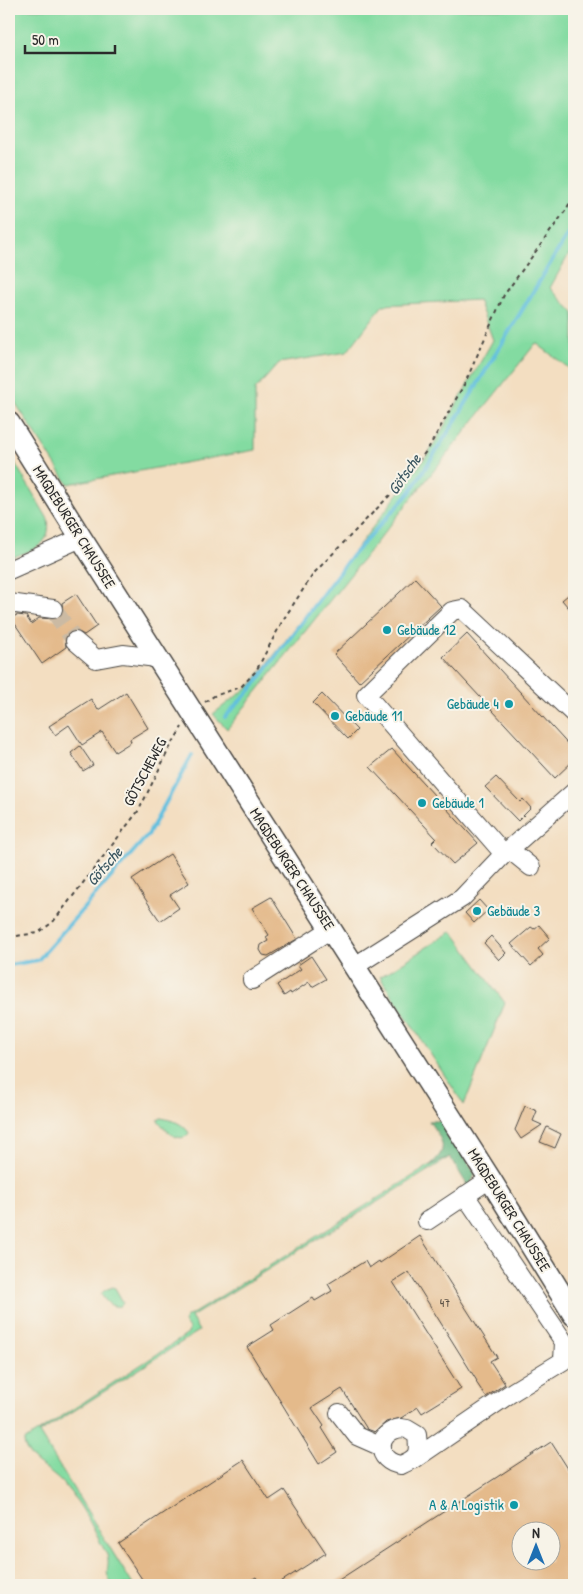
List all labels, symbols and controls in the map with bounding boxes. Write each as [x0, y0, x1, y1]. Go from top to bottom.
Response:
scale bar [25, 22, 115, 54]
text: 50 m [32, 29, 59, 50]
water label: Götsche [382, 449, 426, 499]
street label: MAGDEBURGER CHAUSSEE [28, 461, 121, 593]
place label: Gebäude 12 [397, 619, 456, 640]
marker: Gebäude 12 [381, 624, 393, 636]
place label: Gebäude 4 [447, 693, 499, 714]
marker: Gebäude 4 [503, 698, 515, 710]
place label: Gebäude 11 [345, 705, 402, 726]
marker: Gebäude 11 [329, 710, 341, 722]
street label: GÖTSCHEWEG [118, 733, 172, 810]
place label: Gebäude 1 [432, 792, 484, 813]
marker: Gebäude 1 [416, 797, 428, 809]
street label: MAGDEBURGER CHAUSSEE [245, 804, 340, 934]
water label: Götsche [81, 841, 128, 890]
place label: Gebäude 3 [487, 900, 541, 921]
marker: Gebäude 3 [471, 905, 483, 917]
street label: MAGDEBURGER CHAUSSEE [463, 1144, 556, 1276]
house number: 47 [440, 1294, 450, 1311]
place label: A & A Logistik [429, 1494, 504, 1515]
marker: A & A Logistik [508, 1499, 520, 1511]
north arrow [510, 1522, 560, 1572]
text: N [532, 1523, 540, 1542]

